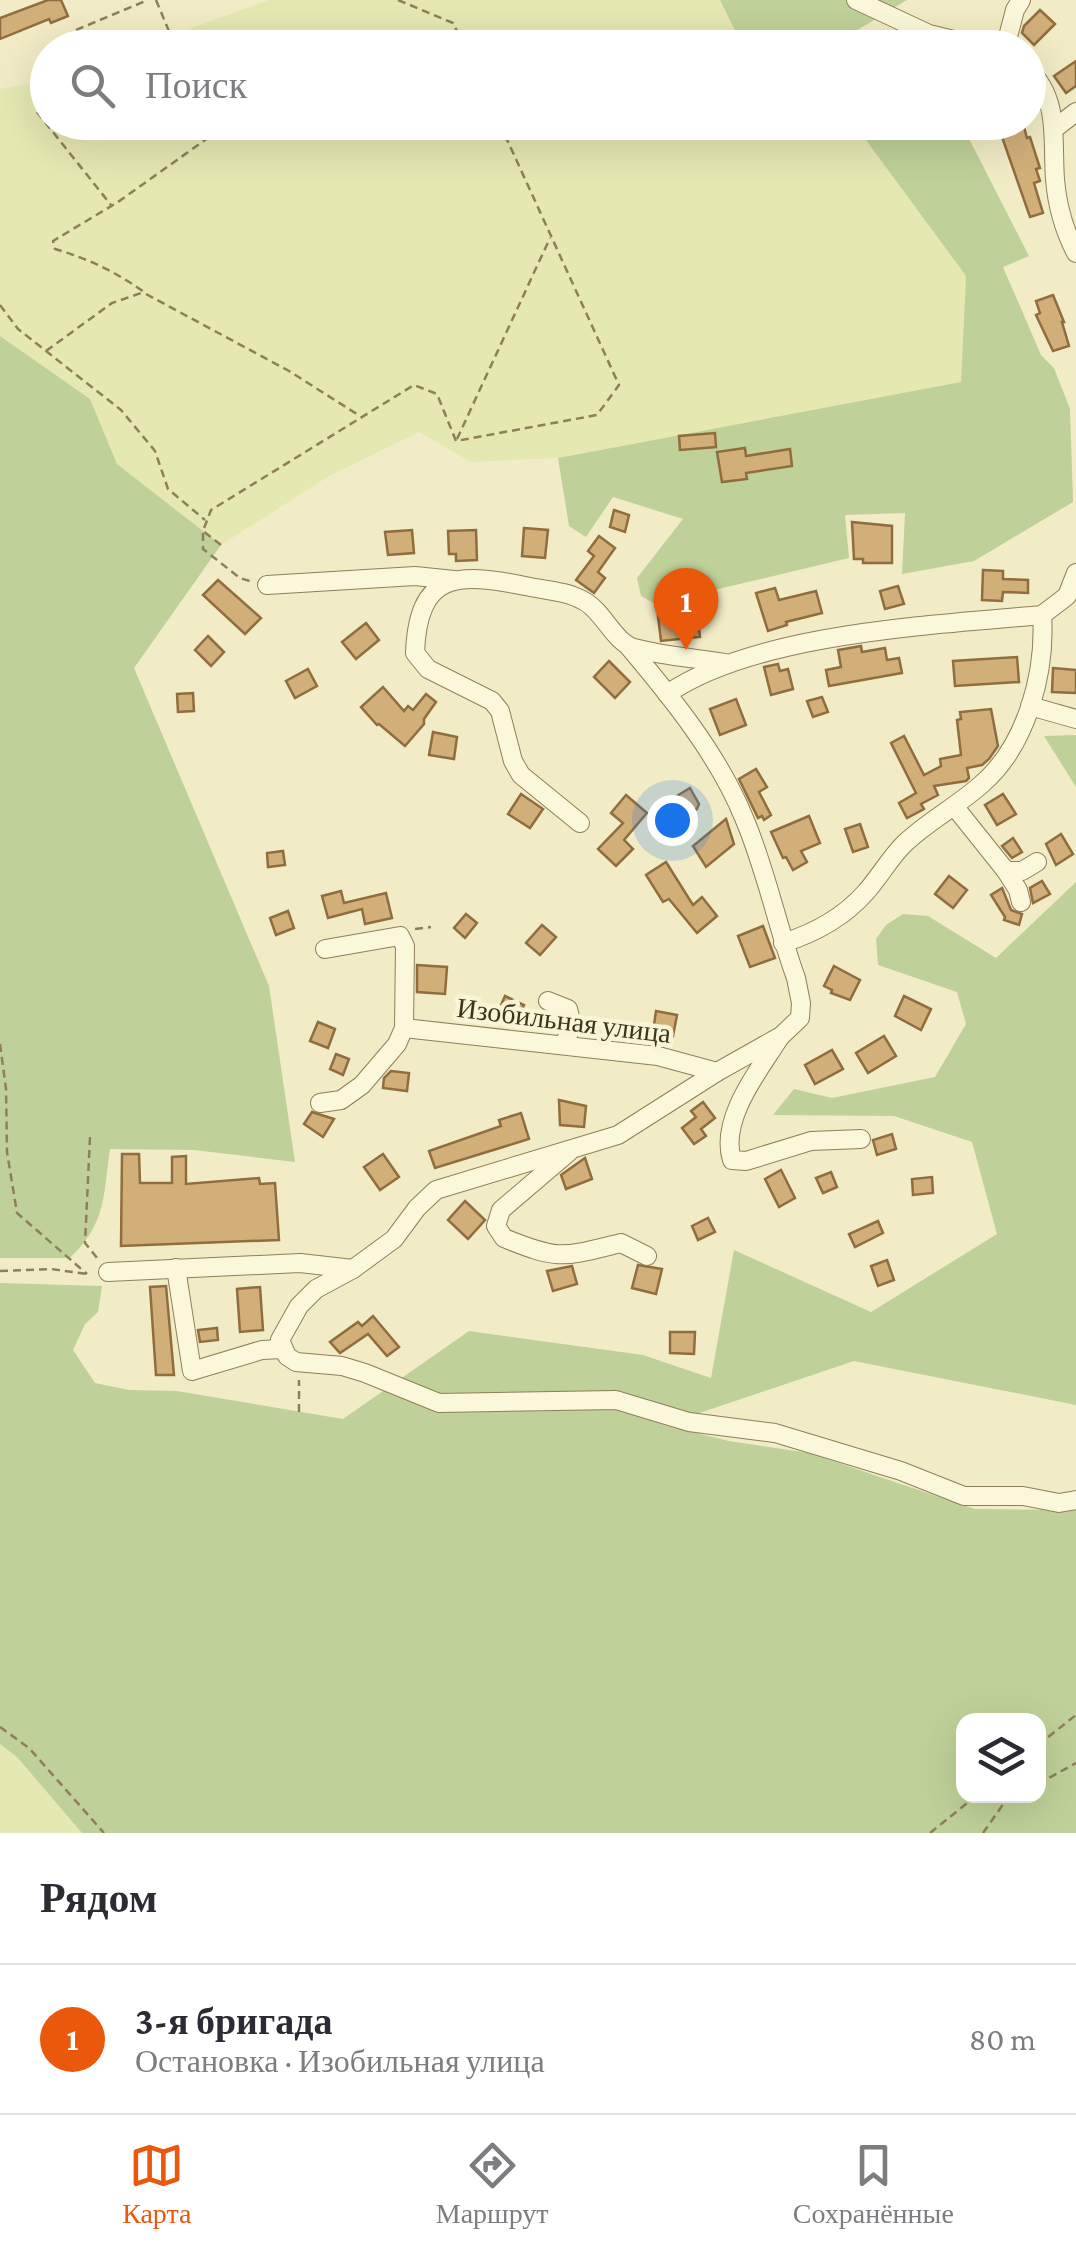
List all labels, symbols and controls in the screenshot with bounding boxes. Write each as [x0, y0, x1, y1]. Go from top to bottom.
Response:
search box [30, 30, 1046, 140]
icon: search [65, 58, 120, 113]
text: Поиск [145, 64, 247, 106]
pin: 1 [654, 568, 718, 650]
your location [647, 795, 698, 846]
street label: Изобильная улица [455, 992, 673, 1049]
map controls [956, 1713, 1046, 1803]
button: layers [956, 1713, 1046, 1803]
text: Рядом [40, 1874, 157, 1921]
text: 3-я бригада [135, 2000, 332, 2042]
text: 1 [67, 2021, 78, 2057]
text: 80 m [969, 2021, 1036, 2057]
text: Остановка · Изобильная улица [135, 2043, 545, 2079]
tab: Карта [122, 2138, 192, 2230]
tab: Маршрут [436, 2138, 549, 2230]
tab: Сохранённые [793, 2138, 954, 2230]

